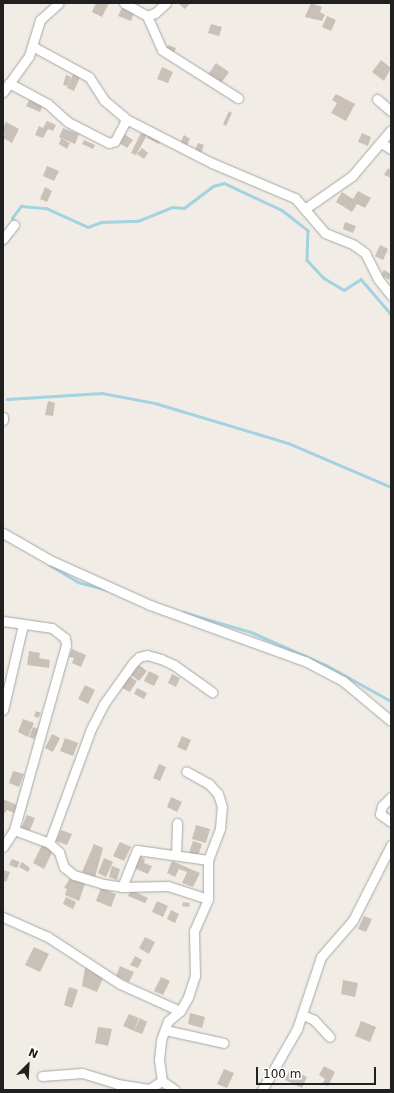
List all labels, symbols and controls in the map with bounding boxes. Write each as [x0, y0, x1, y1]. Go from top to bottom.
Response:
north arrow [8, 1045, 48, 1085]
text: N [26, 1046, 40, 1061]
scale bar [258, 1059, 378, 1085]
text: 100 m [263, 1067, 301, 1081]

